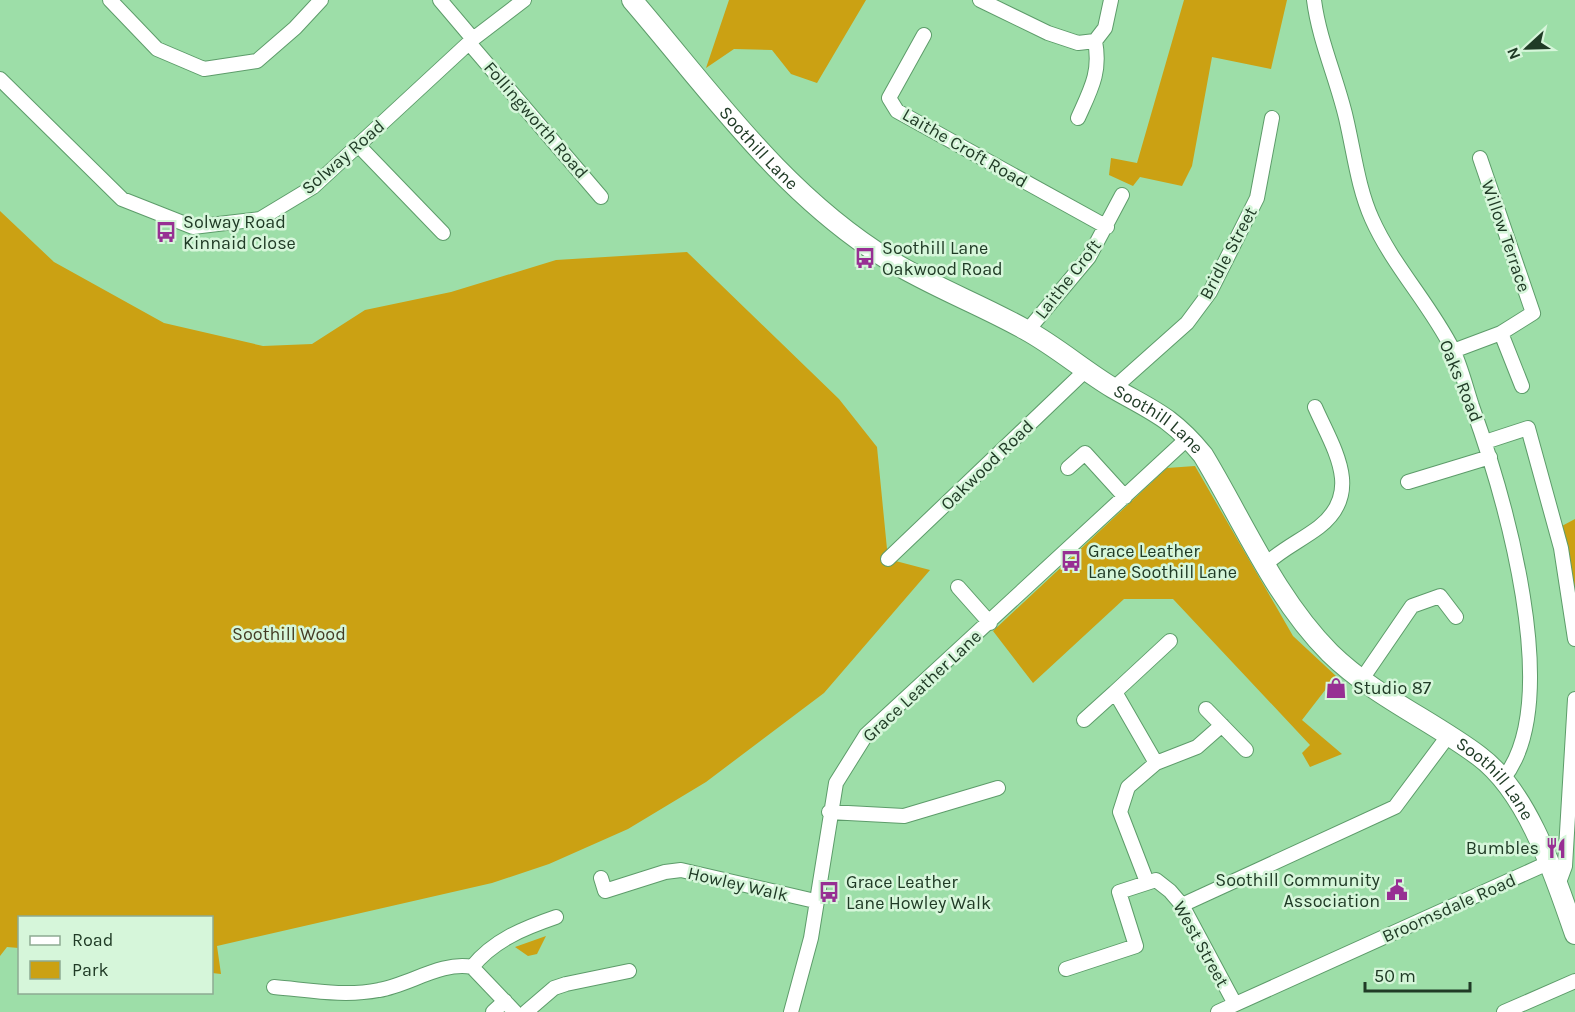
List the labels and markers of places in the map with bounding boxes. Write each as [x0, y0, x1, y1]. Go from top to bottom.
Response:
place label: Solway Road Kinnaid Close [183, 211, 296, 254]
bus stop icon: Solway Road Kinnaid Close [154, 220, 178, 244]
place label: Soothill Lane Oakwood Road [882, 237, 1003, 280]
bus stop icon: Soothill Lane Oakwood Road [853, 246, 877, 270]
place label: Grace Leather Lane Soothill Lane [1088, 540, 1237, 583]
bus stop icon: Grace Leather Lane Soothill Lane [1059, 549, 1083, 573]
shop icon: Studio 87 [1324, 676, 1348, 700]
place label: Studio 87 [1353, 677, 1432, 699]
restaurant icon: Bumbles [1544, 836, 1568, 860]
place label: Bumbles [1466, 837, 1539, 859]
place label: Soothill Community Association [1215, 869, 1381, 912]
place label: Grace Leather Lane Howley Walk [846, 871, 991, 914]
public building icon: Soothill Community Association [1385, 878, 1409, 902]
bus stop icon: Grace Leather Lane Howley Walk [817, 880, 841, 904]

